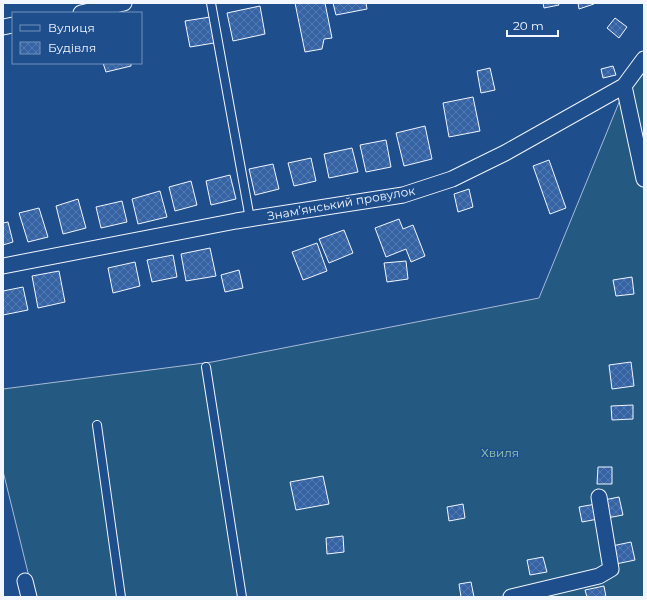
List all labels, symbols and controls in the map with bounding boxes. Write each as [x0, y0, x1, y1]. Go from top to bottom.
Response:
legend [12, 12, 142, 64]
scale bar [507, 12, 558, 38]
text: 20 m [513, 18, 544, 33]
text: Вулиця [48, 20, 95, 35]
text: Будівля [48, 40, 96, 55]
street label: Знамʼянський провулок [266, 183, 416, 223]
park label: Хвиля [481, 445, 519, 460]

